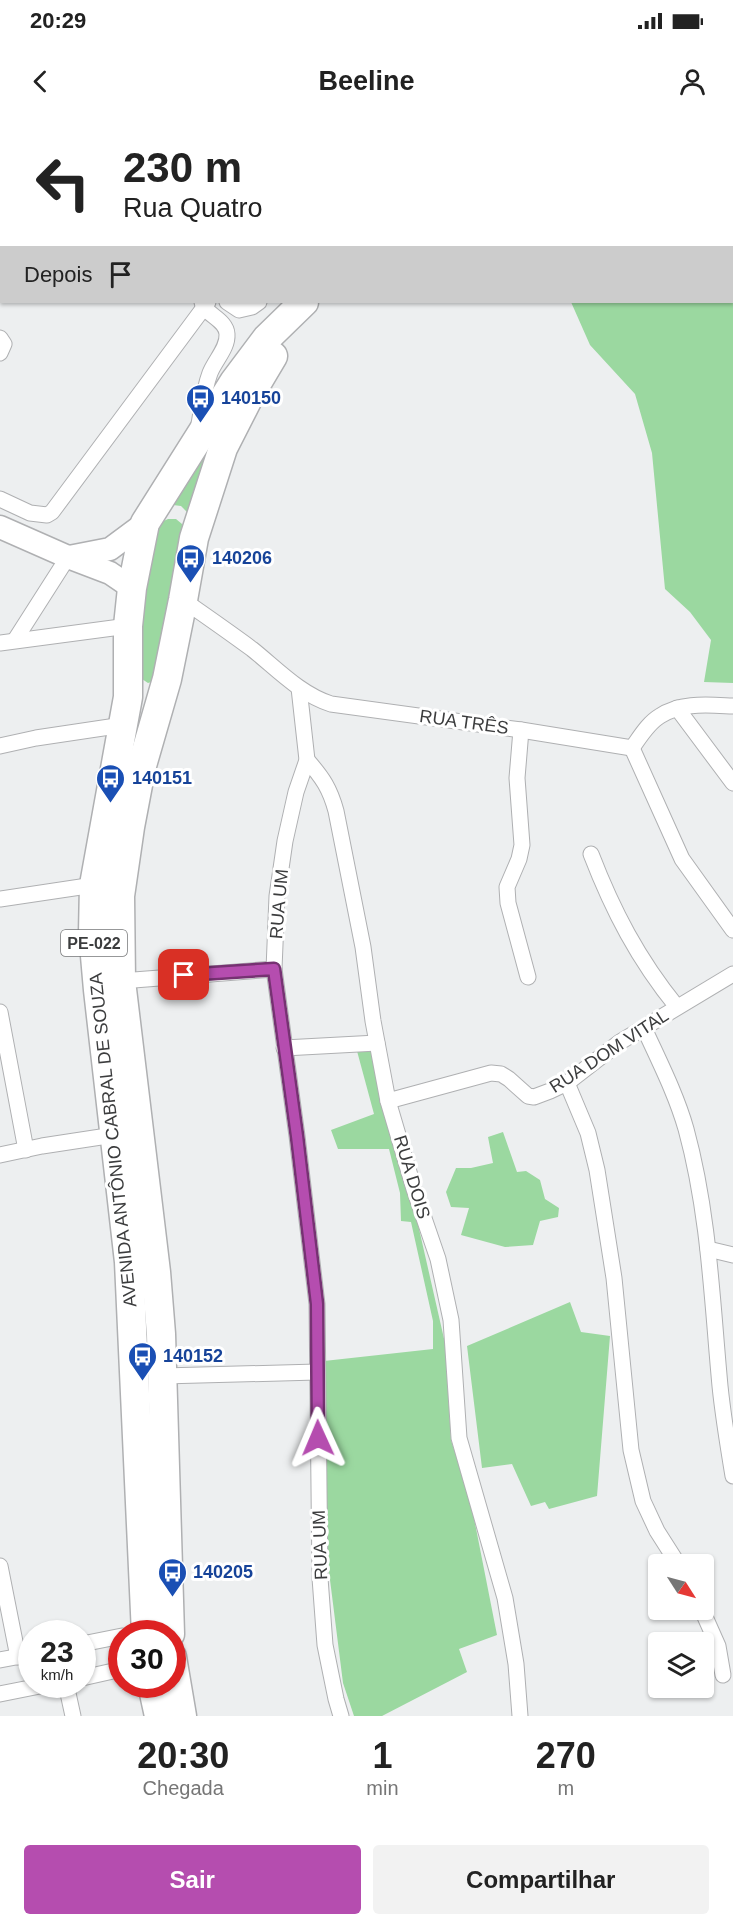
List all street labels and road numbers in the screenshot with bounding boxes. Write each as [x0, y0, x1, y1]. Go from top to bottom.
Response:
street label: RUA TRÊS [418, 706, 510, 738]
street label: RUA UM [266, 868, 292, 940]
road number: PE-022 [61, 930, 127, 956]
street label: AVENIDA ANTÔNIO CABRAL DE SOUZA [84, 972, 141, 1308]
street label: RUA DOM VITAL [546, 1005, 672, 1097]
street label: RUA DOIS [390, 1133, 434, 1221]
street label: RUA UM [309, 1510, 331, 1580]

